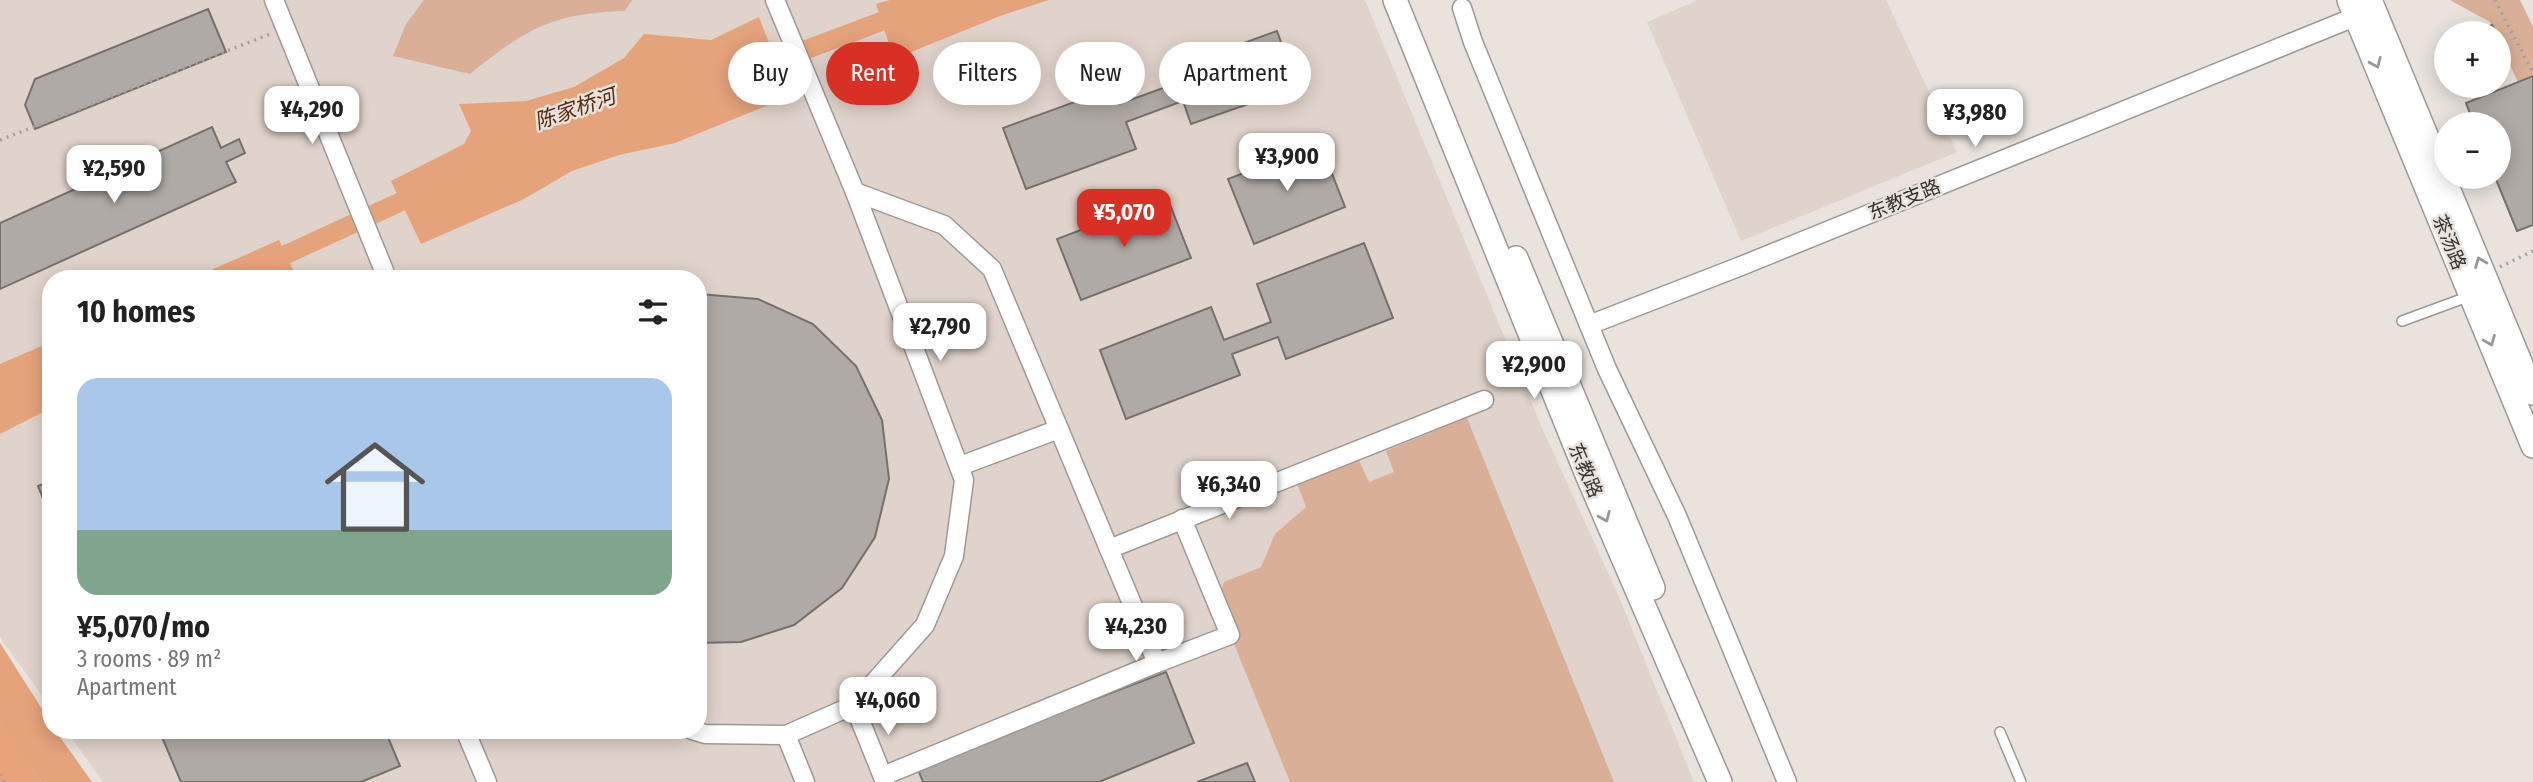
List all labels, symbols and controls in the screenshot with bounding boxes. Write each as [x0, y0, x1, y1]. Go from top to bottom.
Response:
map controls [2434, 21, 2511, 189]
button: + [2434, 21, 2511, 98]
chip: Buy [728, 42, 812, 105]
chip: Rent [826, 42, 919, 105]
chip: Filters [933, 42, 1041, 105]
chip: New [1055, 42, 1145, 105]
chip: Apartment [1159, 42, 1311, 105]
one-way arrow [2368, 55, 2382, 68]
water label: 陈家桥河 [531, 82, 623, 135]
pin: ¥4,290 [255, 86, 369, 146]
pin: ¥3,980 [1918, 90, 2032, 149]
text: ¥4,290 [280, 95, 344, 123]
text: ¥3,980 [1943, 98, 2007, 126]
button: − [2434, 112, 2511, 189]
pin: ¥3,900 [1230, 134, 1344, 193]
text: ¥3,900 [1255, 142, 1319, 170]
pin: ¥2,590 [57, 146, 171, 205]
text: ¥2,590 [82, 154, 146, 182]
street label: 东教支路 [1865, 175, 1944, 224]
pin: ¥5,070 [1067, 190, 1181, 249]
text: ¥5,070 [1093, 198, 1155, 226]
street label: 茶汤路 [2428, 211, 2471, 273]
one-way arrow [2474, 257, 2488, 269]
icon: filters [634, 293, 672, 331]
text: 10 homes [77, 294, 195, 330]
pin: ¥2,790 [883, 304, 997, 363]
text: ¥2,790 [909, 312, 971, 340]
one-way arrow [2482, 334, 2496, 346]
pin: ¥2,900 [1477, 342, 1591, 401]
text: ¥2,900 [1502, 350, 1566, 378]
icon: home [312, 424, 438, 550]
street label: 东教路 [1564, 439, 1607, 501]
pin: ¥6,340 [1172, 462, 1286, 521]
text: ¥6,340 [1197, 470, 1261, 498]
one-way arrow [1597, 510, 1611, 522]
pin: ¥4,230 [1079, 604, 1193, 663]
text: ¥5,070/mo [77, 609, 210, 645]
text: ¥4,230 [1105, 612, 1167, 640]
text: 3 rooms · 89 m² [77, 645, 221, 673]
text: Apartment [77, 673, 177, 701]
pin: ¥4,060 [831, 678, 945, 737]
text: ¥4,060 [855, 686, 921, 714]

